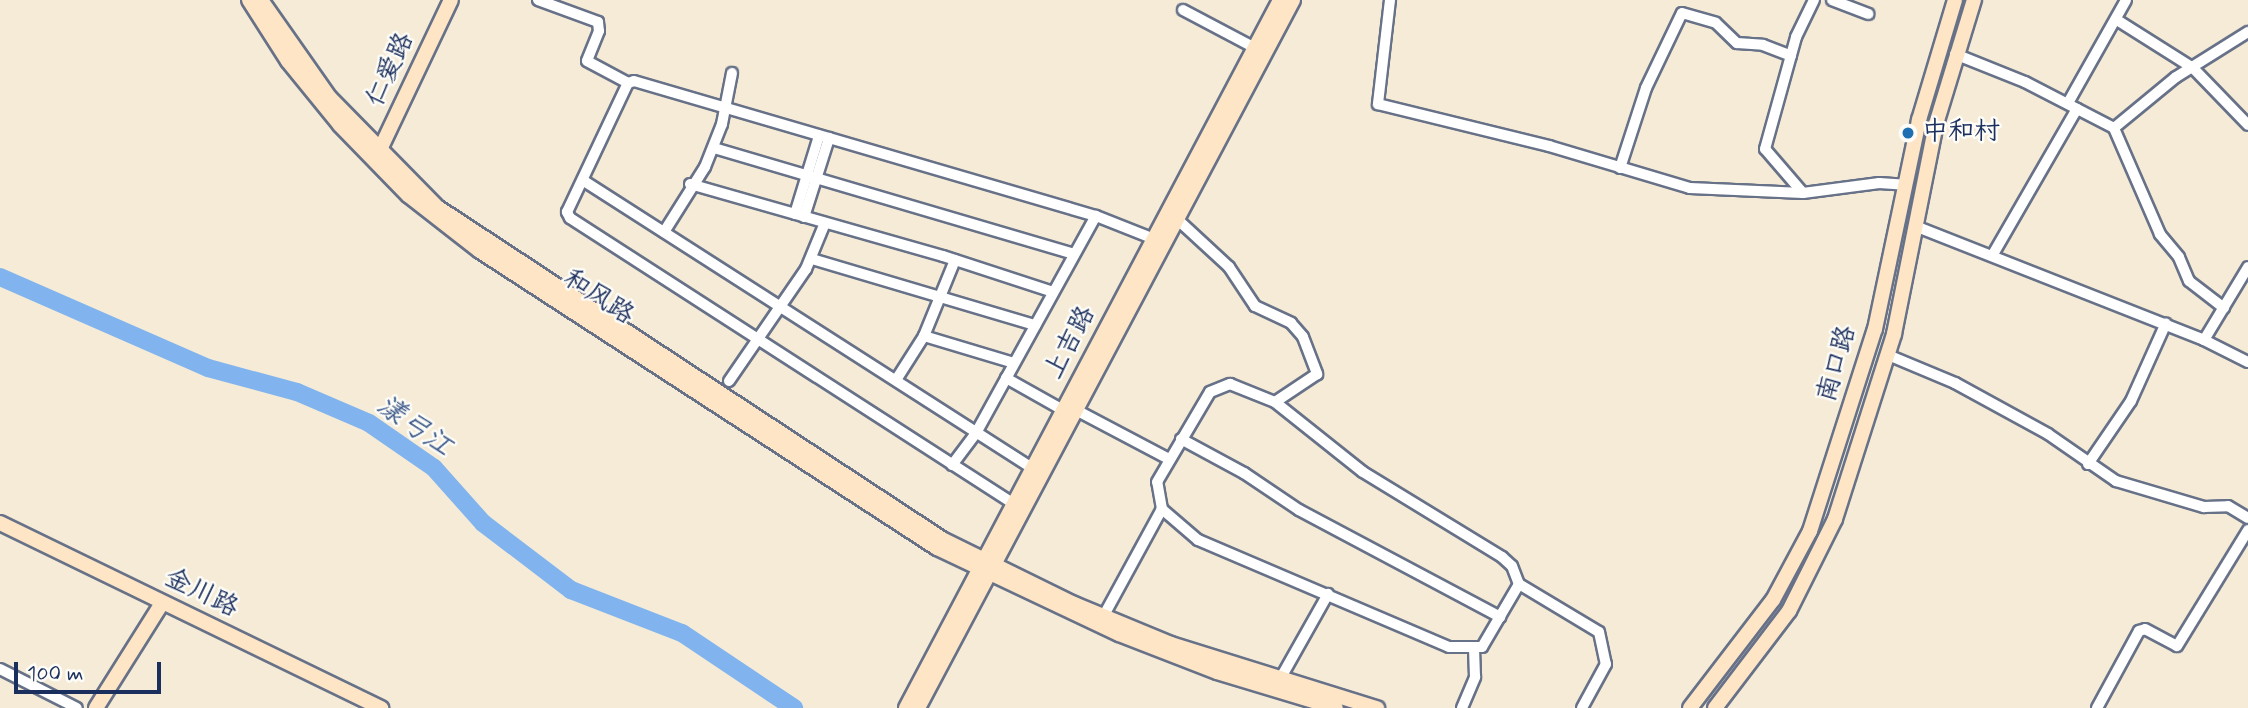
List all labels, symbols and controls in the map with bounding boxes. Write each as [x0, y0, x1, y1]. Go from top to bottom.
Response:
street label: 仁爱路 [360, 28, 422, 112]
place label: 中和村 [1922, 117, 2000, 149]
marker: 中和村 [1900, 125, 1916, 141]
street label: 和风路 [557, 264, 639, 332]
street label: 上吉路 [1039, 301, 1103, 385]
street label: 南口路 [1812, 322, 1864, 406]
water label: 漾弓江 [370, 389, 458, 465]
street label: 金川路 [159, 563, 243, 625]
scale bar [18, 648, 164, 692]
text: 100 m [27, 660, 83, 688]

